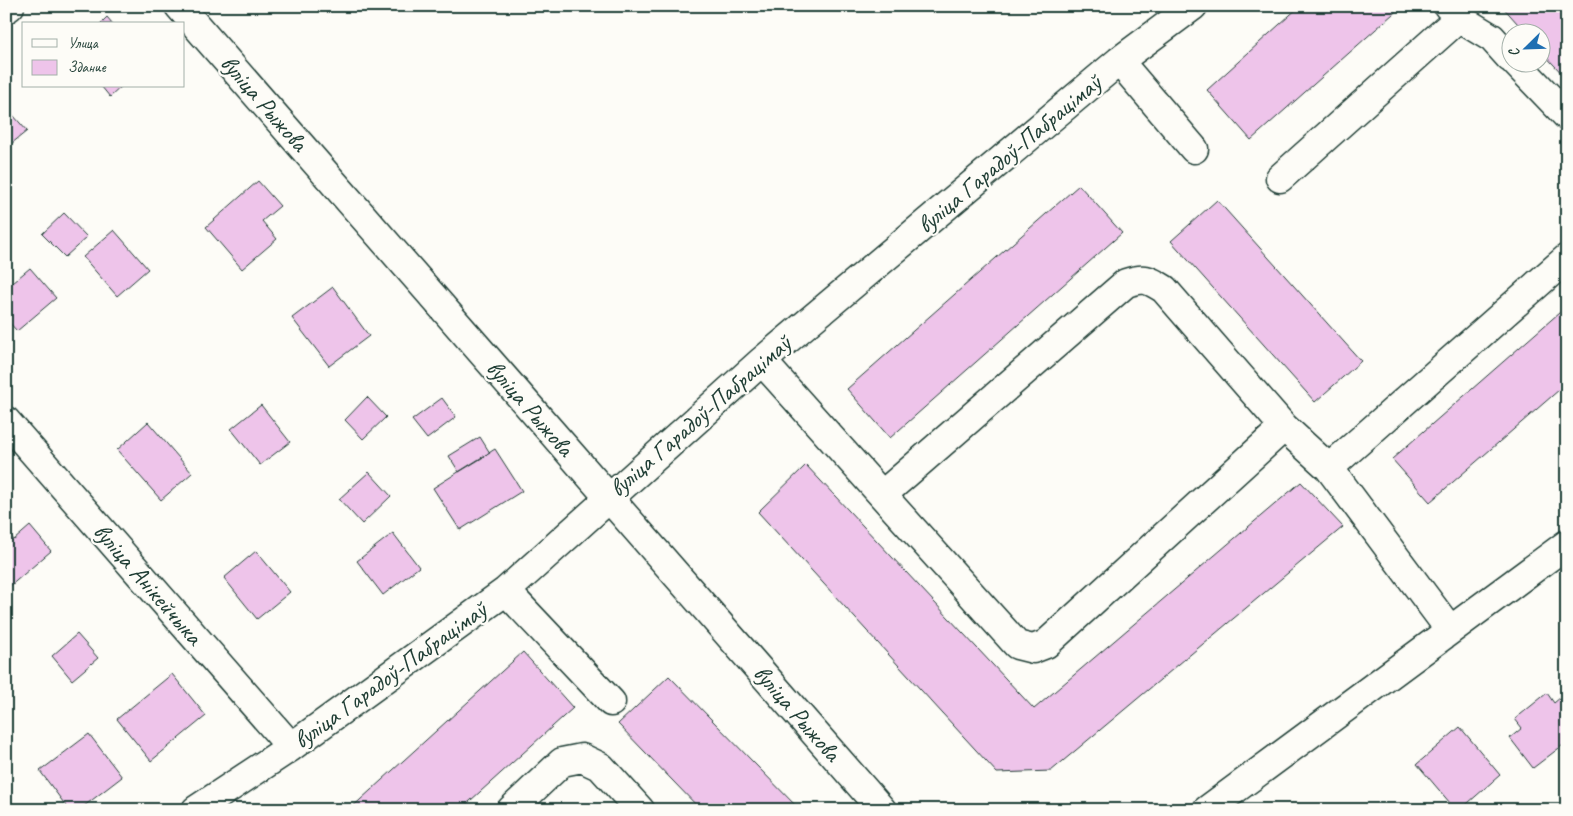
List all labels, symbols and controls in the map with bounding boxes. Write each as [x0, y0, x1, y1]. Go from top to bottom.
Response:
legend [22, 22, 185, 88]
north arrow [1500, 22, 1550, 72]
text: Улица [68, 34, 99, 53]
text: С [1504, 44, 1524, 59]
street label: вуліца Рыжова [213, 48, 316, 160]
text: Здание [68, 58, 107, 77]
street label: вуліца Гарадоў-Пабрацімаў [910, 66, 1109, 241]
street label: вуліца Гарадоў-Пабрацімаў [602, 327, 799, 504]
street label: вуліца Рыжова [479, 353, 582, 465]
street label: вуліца Анікейчыка [86, 516, 211, 653]
street label: вуліца Гарадоў-Пабрацімаў [287, 593, 495, 756]
street label: вуліца Рыжова [746, 658, 849, 770]

